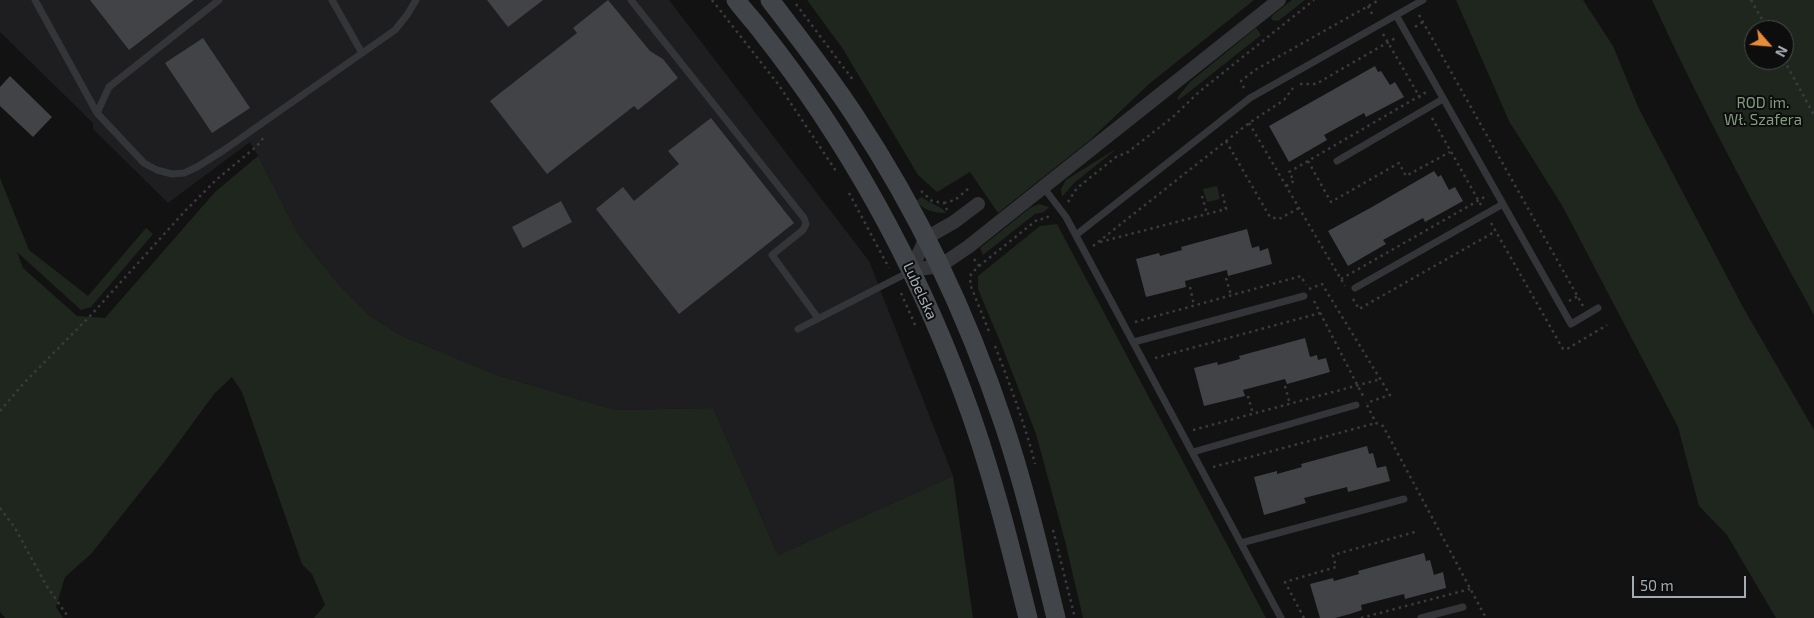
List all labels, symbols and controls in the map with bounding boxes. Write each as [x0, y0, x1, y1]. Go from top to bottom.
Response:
north arrow [1744, 20, 1794, 70]
text: N [1772, 43, 1792, 60]
park label: ROD im. Wł. Szafera [1724, 94, 1802, 129]
street label: Lubelska [899, 260, 941, 322]
scale bar [1634, 566, 1748, 598]
text: 50 m [1640, 576, 1674, 594]

